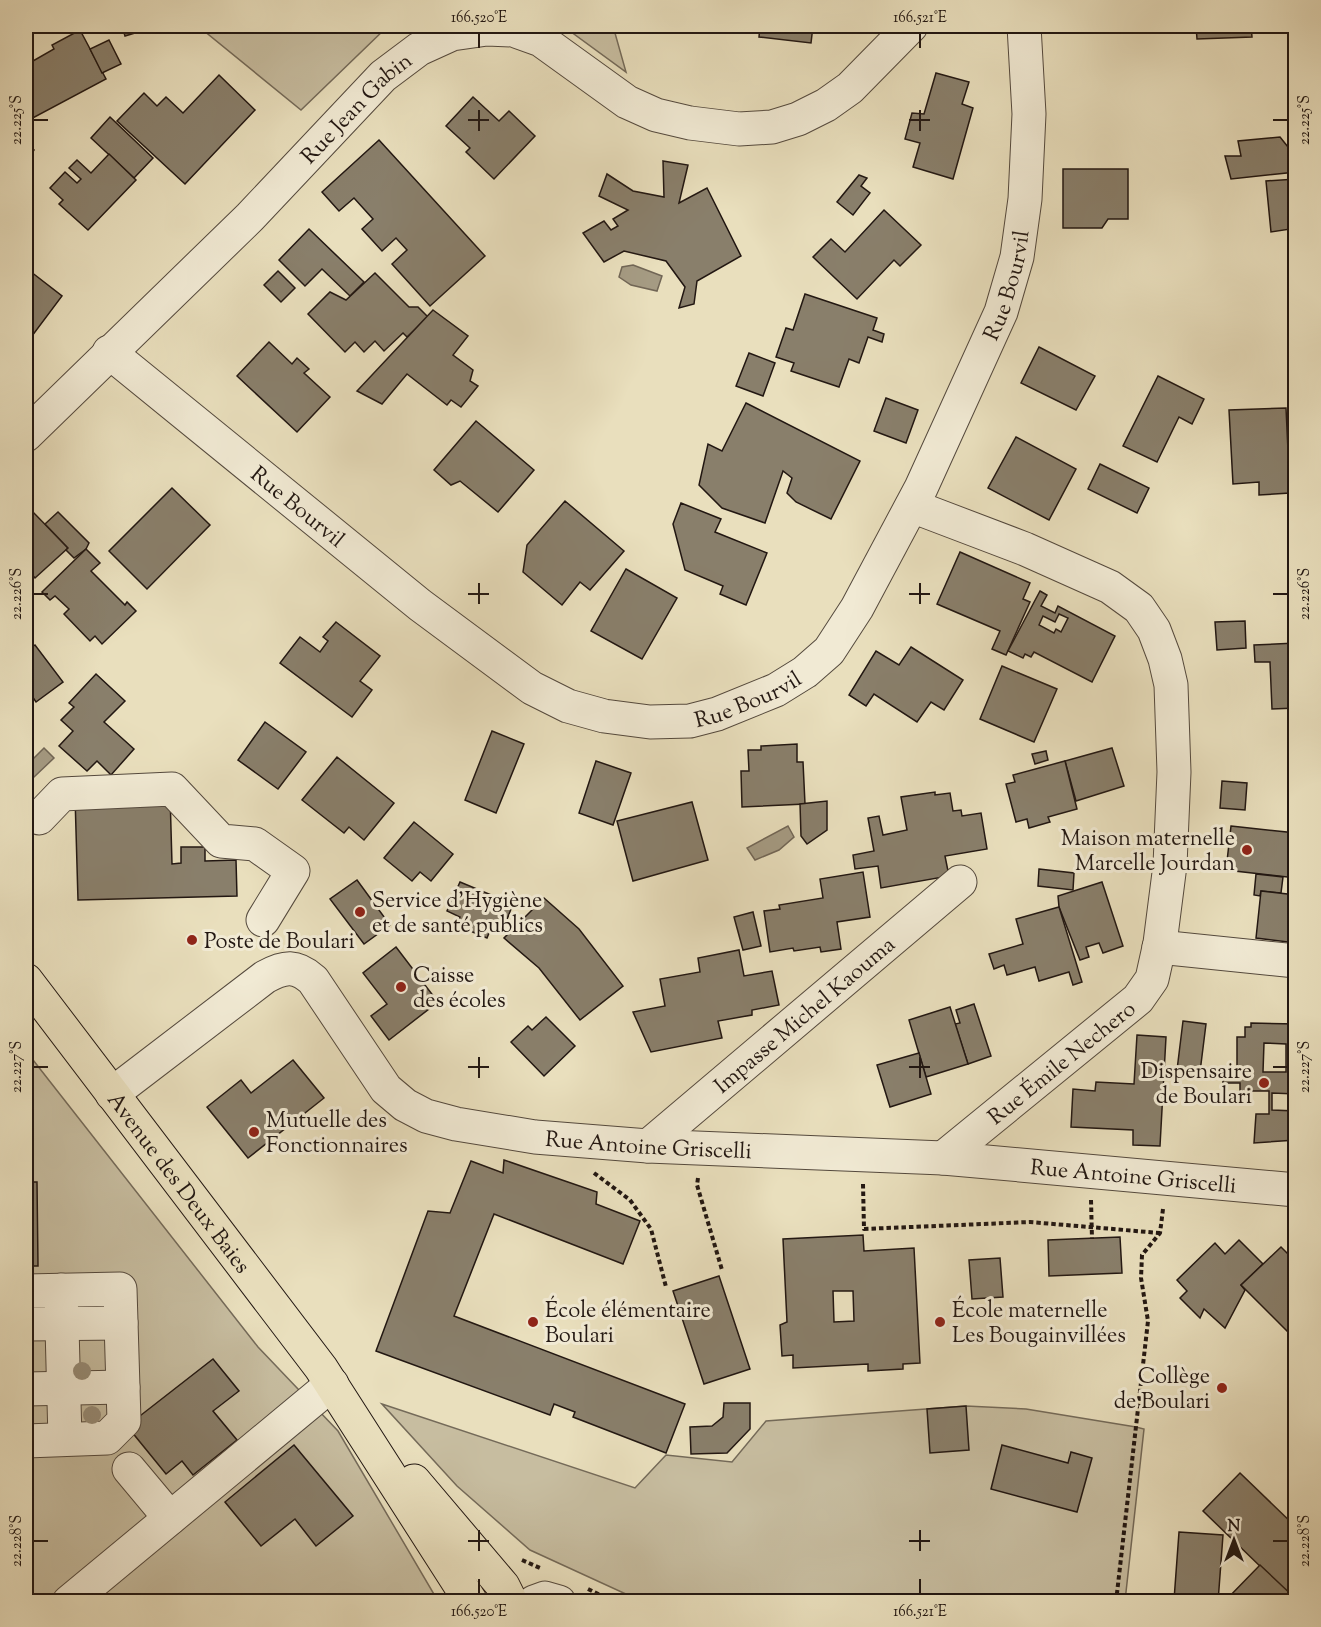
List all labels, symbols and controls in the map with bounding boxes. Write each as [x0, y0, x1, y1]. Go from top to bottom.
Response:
text: 166.520°E [451, 8, 507, 29]
text: 166.521°E [893, 8, 947, 29]
street label: Rue Jean Gabin [295, 46, 420, 172]
text: 22.225°S [7, 95, 28, 145]
text: 22.225°S [1295, 95, 1316, 145]
street label: Rue Bourvil [977, 229, 1040, 347]
street label: Rue Bourvil [242, 460, 351, 557]
text: 22.226°S [7, 568, 28, 620]
text: 22.226°S [1295, 568, 1316, 620]
street label: Rue Bourvil [691, 665, 809, 738]
place label: Maison maternelle Marcelle Jourdan [1061, 824, 1235, 881]
marker: Maison maternelle Marcelle Jourdan [1240, 843, 1254, 857]
place label: Service d'Hygiène et de santé publics [372, 886, 543, 943]
marker: Service d'Hygiène et de santé publics [353, 905, 367, 919]
place label: Poste de Boulari [204, 927, 355, 959]
street label: Impasse Michel Kaouma [708, 930, 903, 1103]
marker: Poste de Boulari [185, 933, 199, 947]
place label: Caisse des écoles [413, 961, 506, 1018]
marker: Caisse des écoles [394, 980, 408, 994]
street label: Rue Émile Nechero [981, 994, 1144, 1134]
text: 22.227°S [7, 1041, 28, 1093]
text: 22.227°S [1295, 1041, 1316, 1093]
place label: Dispensaire de Boulari [1141, 1057, 1252, 1114]
marker: Dispensaire de Boulari [1257, 1076, 1271, 1090]
street label: Avenue des Deux Baies [98, 1087, 257, 1281]
place label: Mutuelle des Fonctionnaires [266, 1106, 408, 1163]
marker: Mutuelle des Fonctionnaires [247, 1125, 261, 1139]
street label: Rue Antoine Griscelli [544, 1125, 752, 1169]
street label: Rue Antoine Griscelli [1029, 1153, 1238, 1204]
place label: École élémentaire Boulari [545, 1295, 711, 1353]
place label: École maternelle Les Bougainvillées [952, 1295, 1126, 1353]
marker: École élémentaire Boulari [526, 1315, 540, 1329]
marker: École maternelle Les Bougainvillées [933, 1315, 947, 1329]
place label: Collège de Boulari [1114, 1362, 1210, 1419]
marker: Collège de Boulari [1215, 1381, 1229, 1395]
north arrow [1204, 1510, 1264, 1570]
text: 22.228°S [7, 1515, 28, 1567]
text: 22.228°S [1295, 1515, 1316, 1567]
text: N [1228, 1516, 1241, 1539]
text: 166.520°E [451, 1602, 507, 1623]
text: 166.521°E [893, 1602, 947, 1623]

